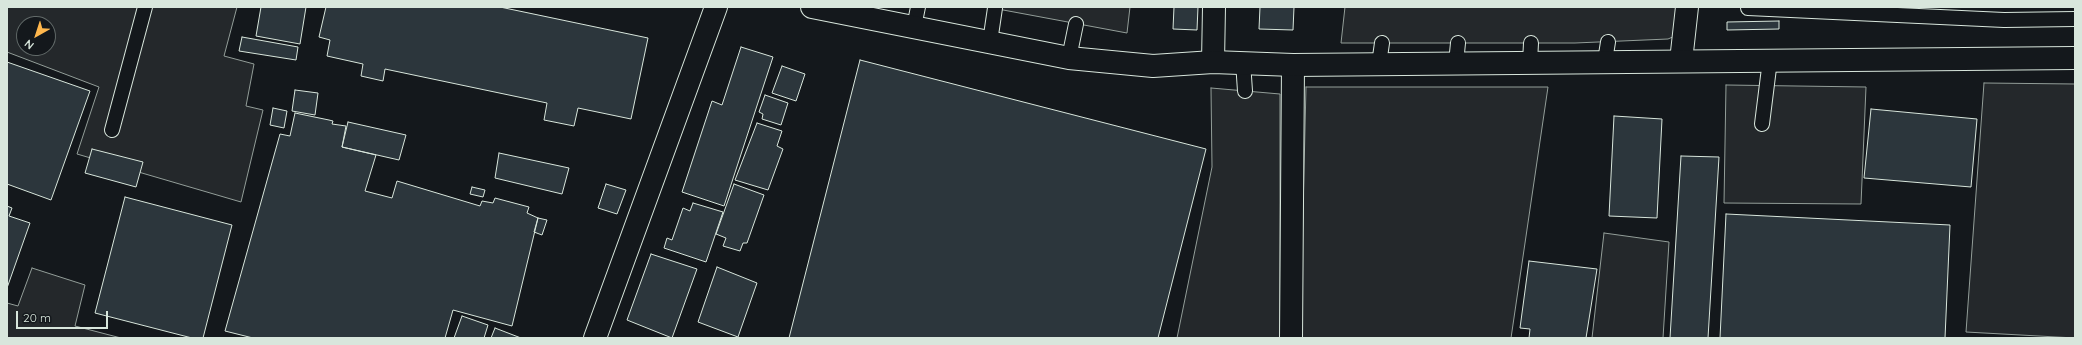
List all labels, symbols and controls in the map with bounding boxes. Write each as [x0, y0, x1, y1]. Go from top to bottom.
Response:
north arrow [16, 16, 56, 56]
text: N [22, 37, 37, 53]
scale bar [18, 303, 110, 329]
text: 20 m [23, 310, 51, 325]

